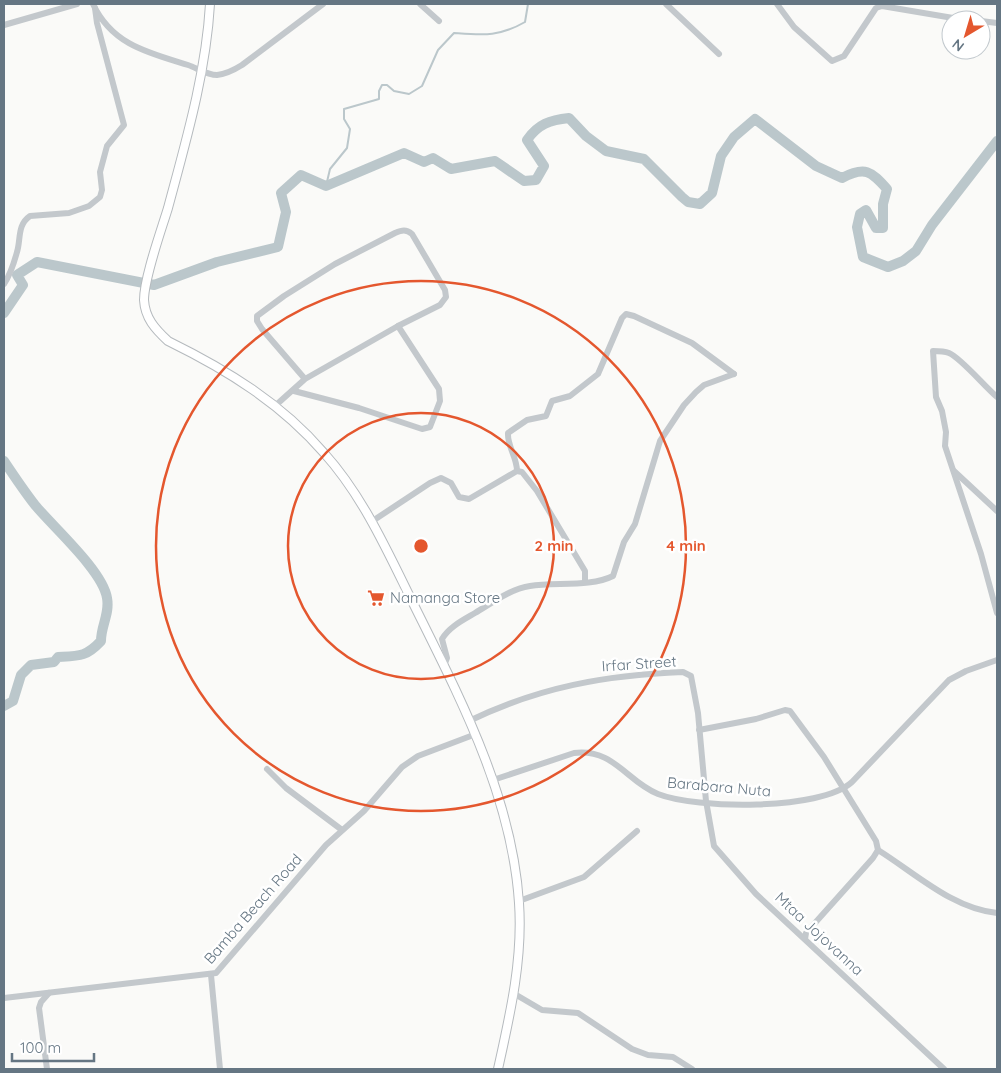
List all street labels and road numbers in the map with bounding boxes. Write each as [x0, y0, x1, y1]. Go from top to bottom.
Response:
street label: Irfar Street [601, 651, 677, 676]
street label: Barabara Nuta [666, 772, 772, 801]
street label: Bamba Beach Road [200, 850, 306, 968]
street label: Mtaa Jojovanna [771, 888, 868, 979]

